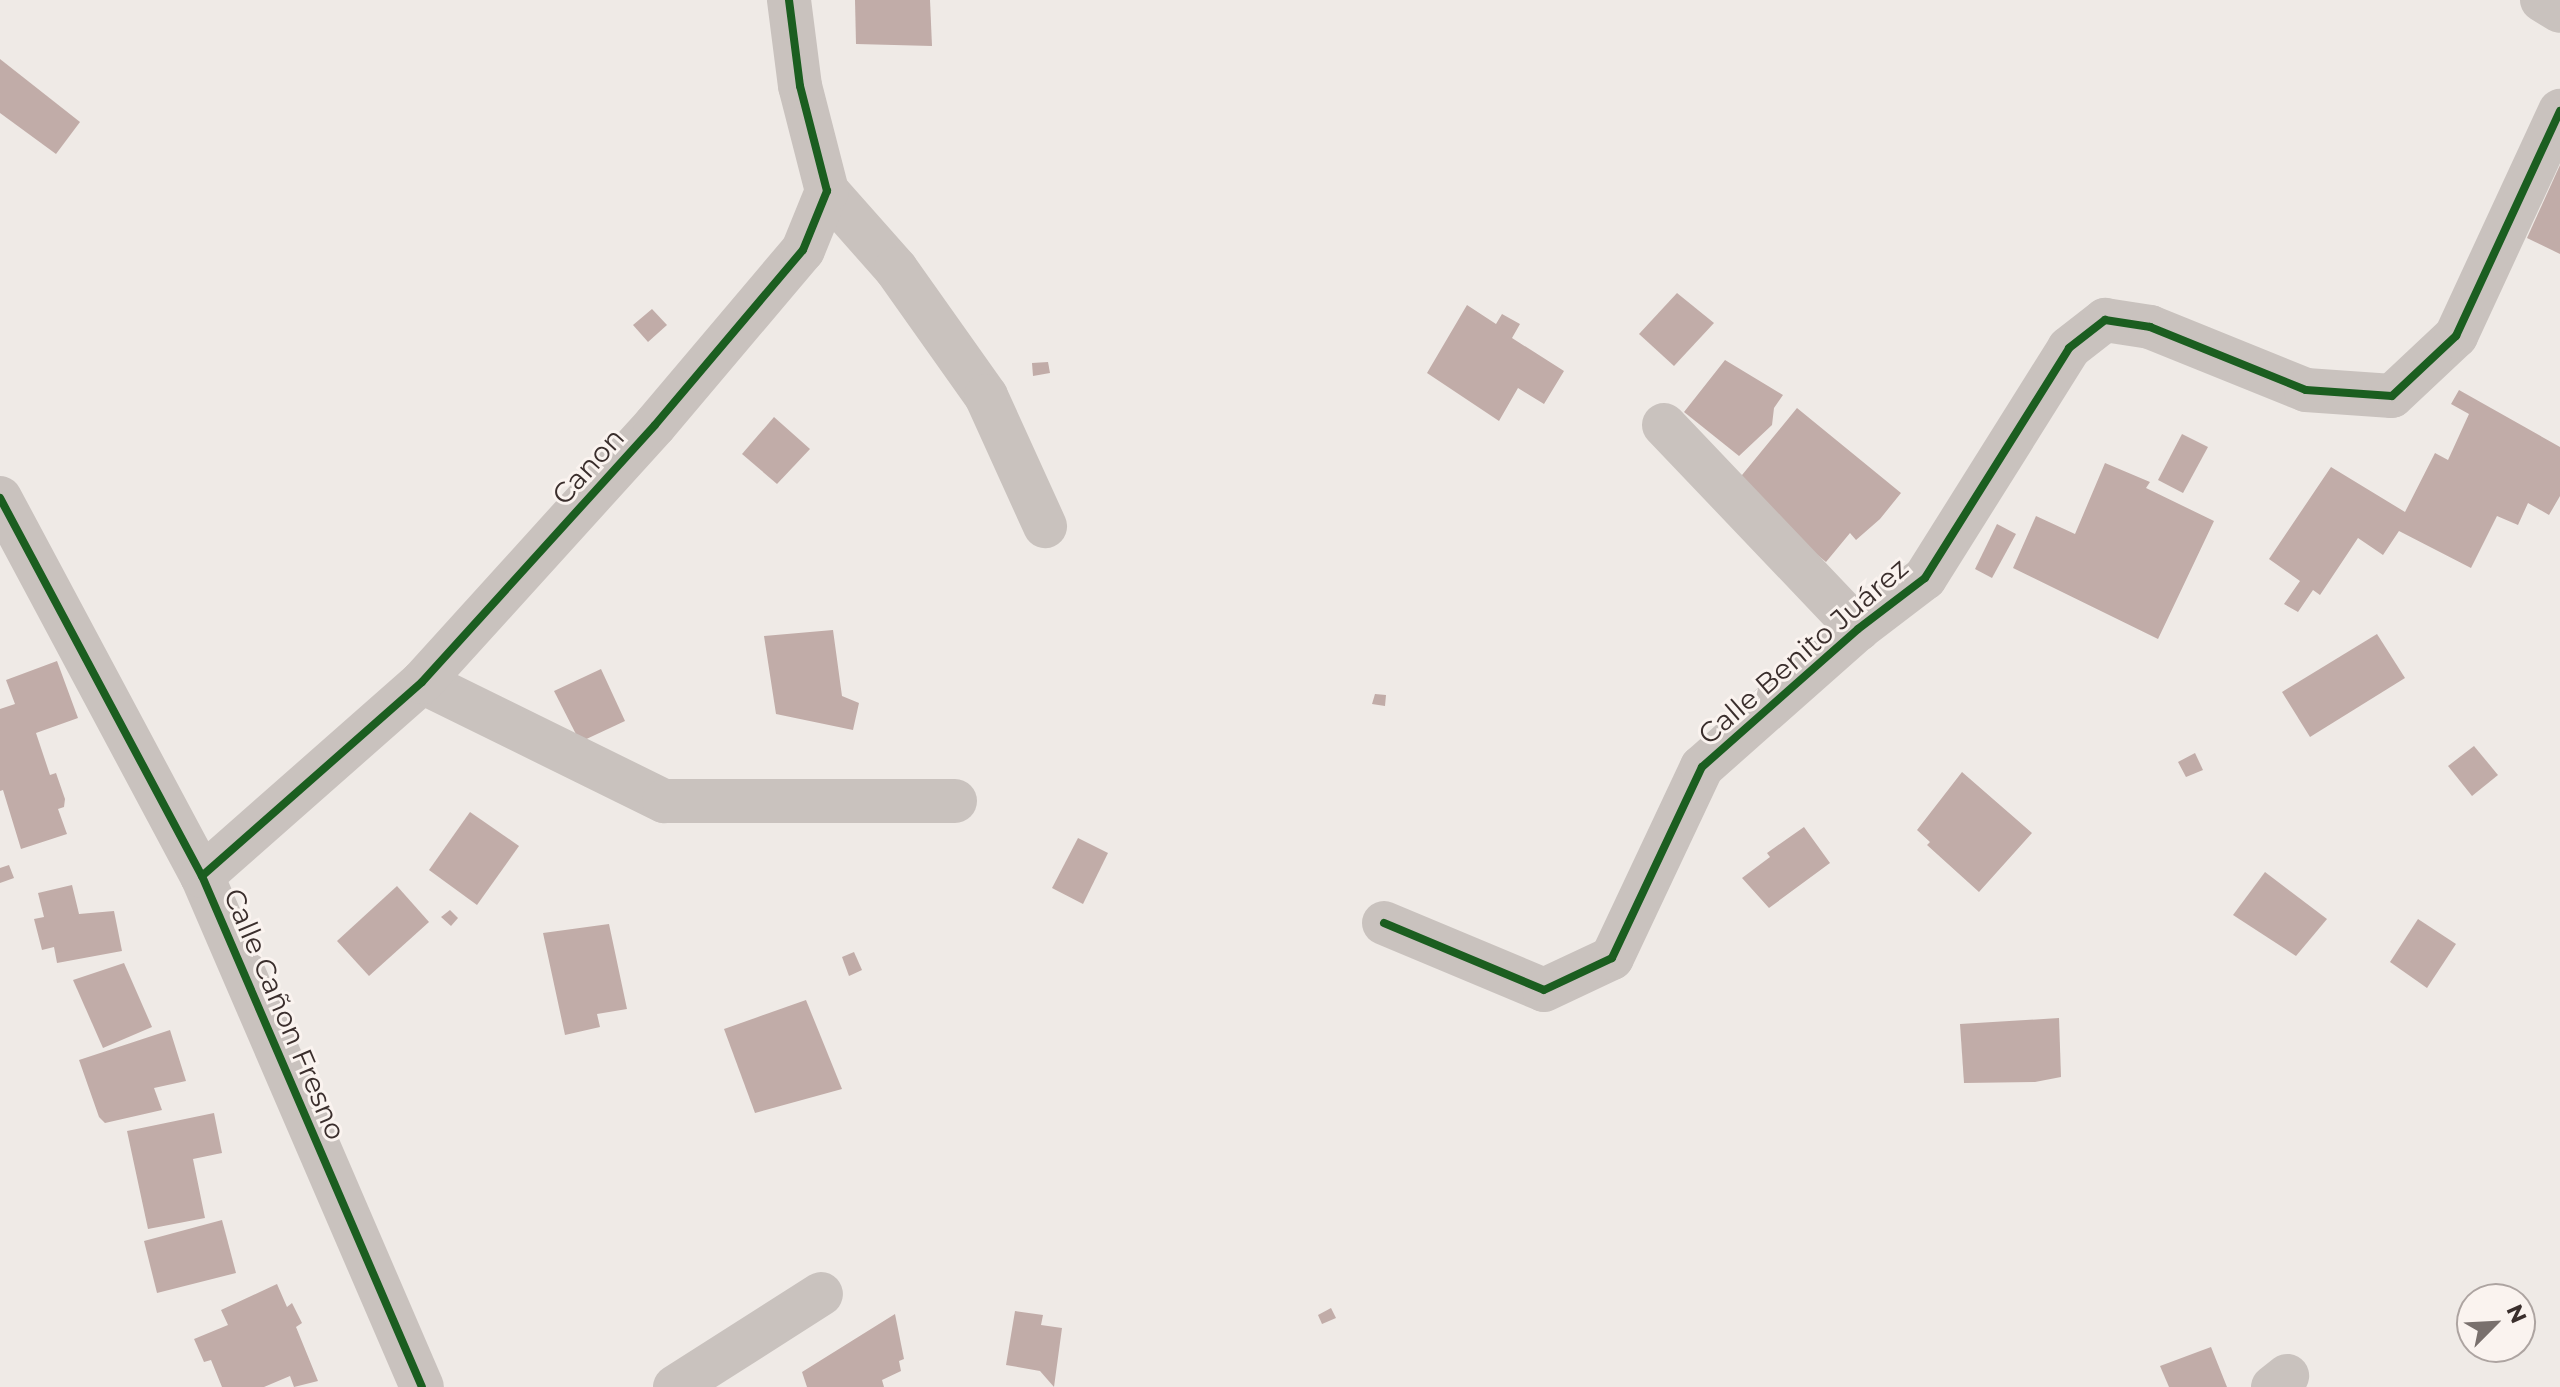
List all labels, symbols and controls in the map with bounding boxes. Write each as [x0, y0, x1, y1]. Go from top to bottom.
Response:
street label: Canon [545, 421, 631, 511]
street label: Calle Benito Juárez [1691, 551, 1915, 751]
street label: Calle Cañon Fresno [217, 883, 353, 1145]
north arrow [2456, 1283, 2536, 1363]
text: N [2501, 1300, 2533, 1327]

